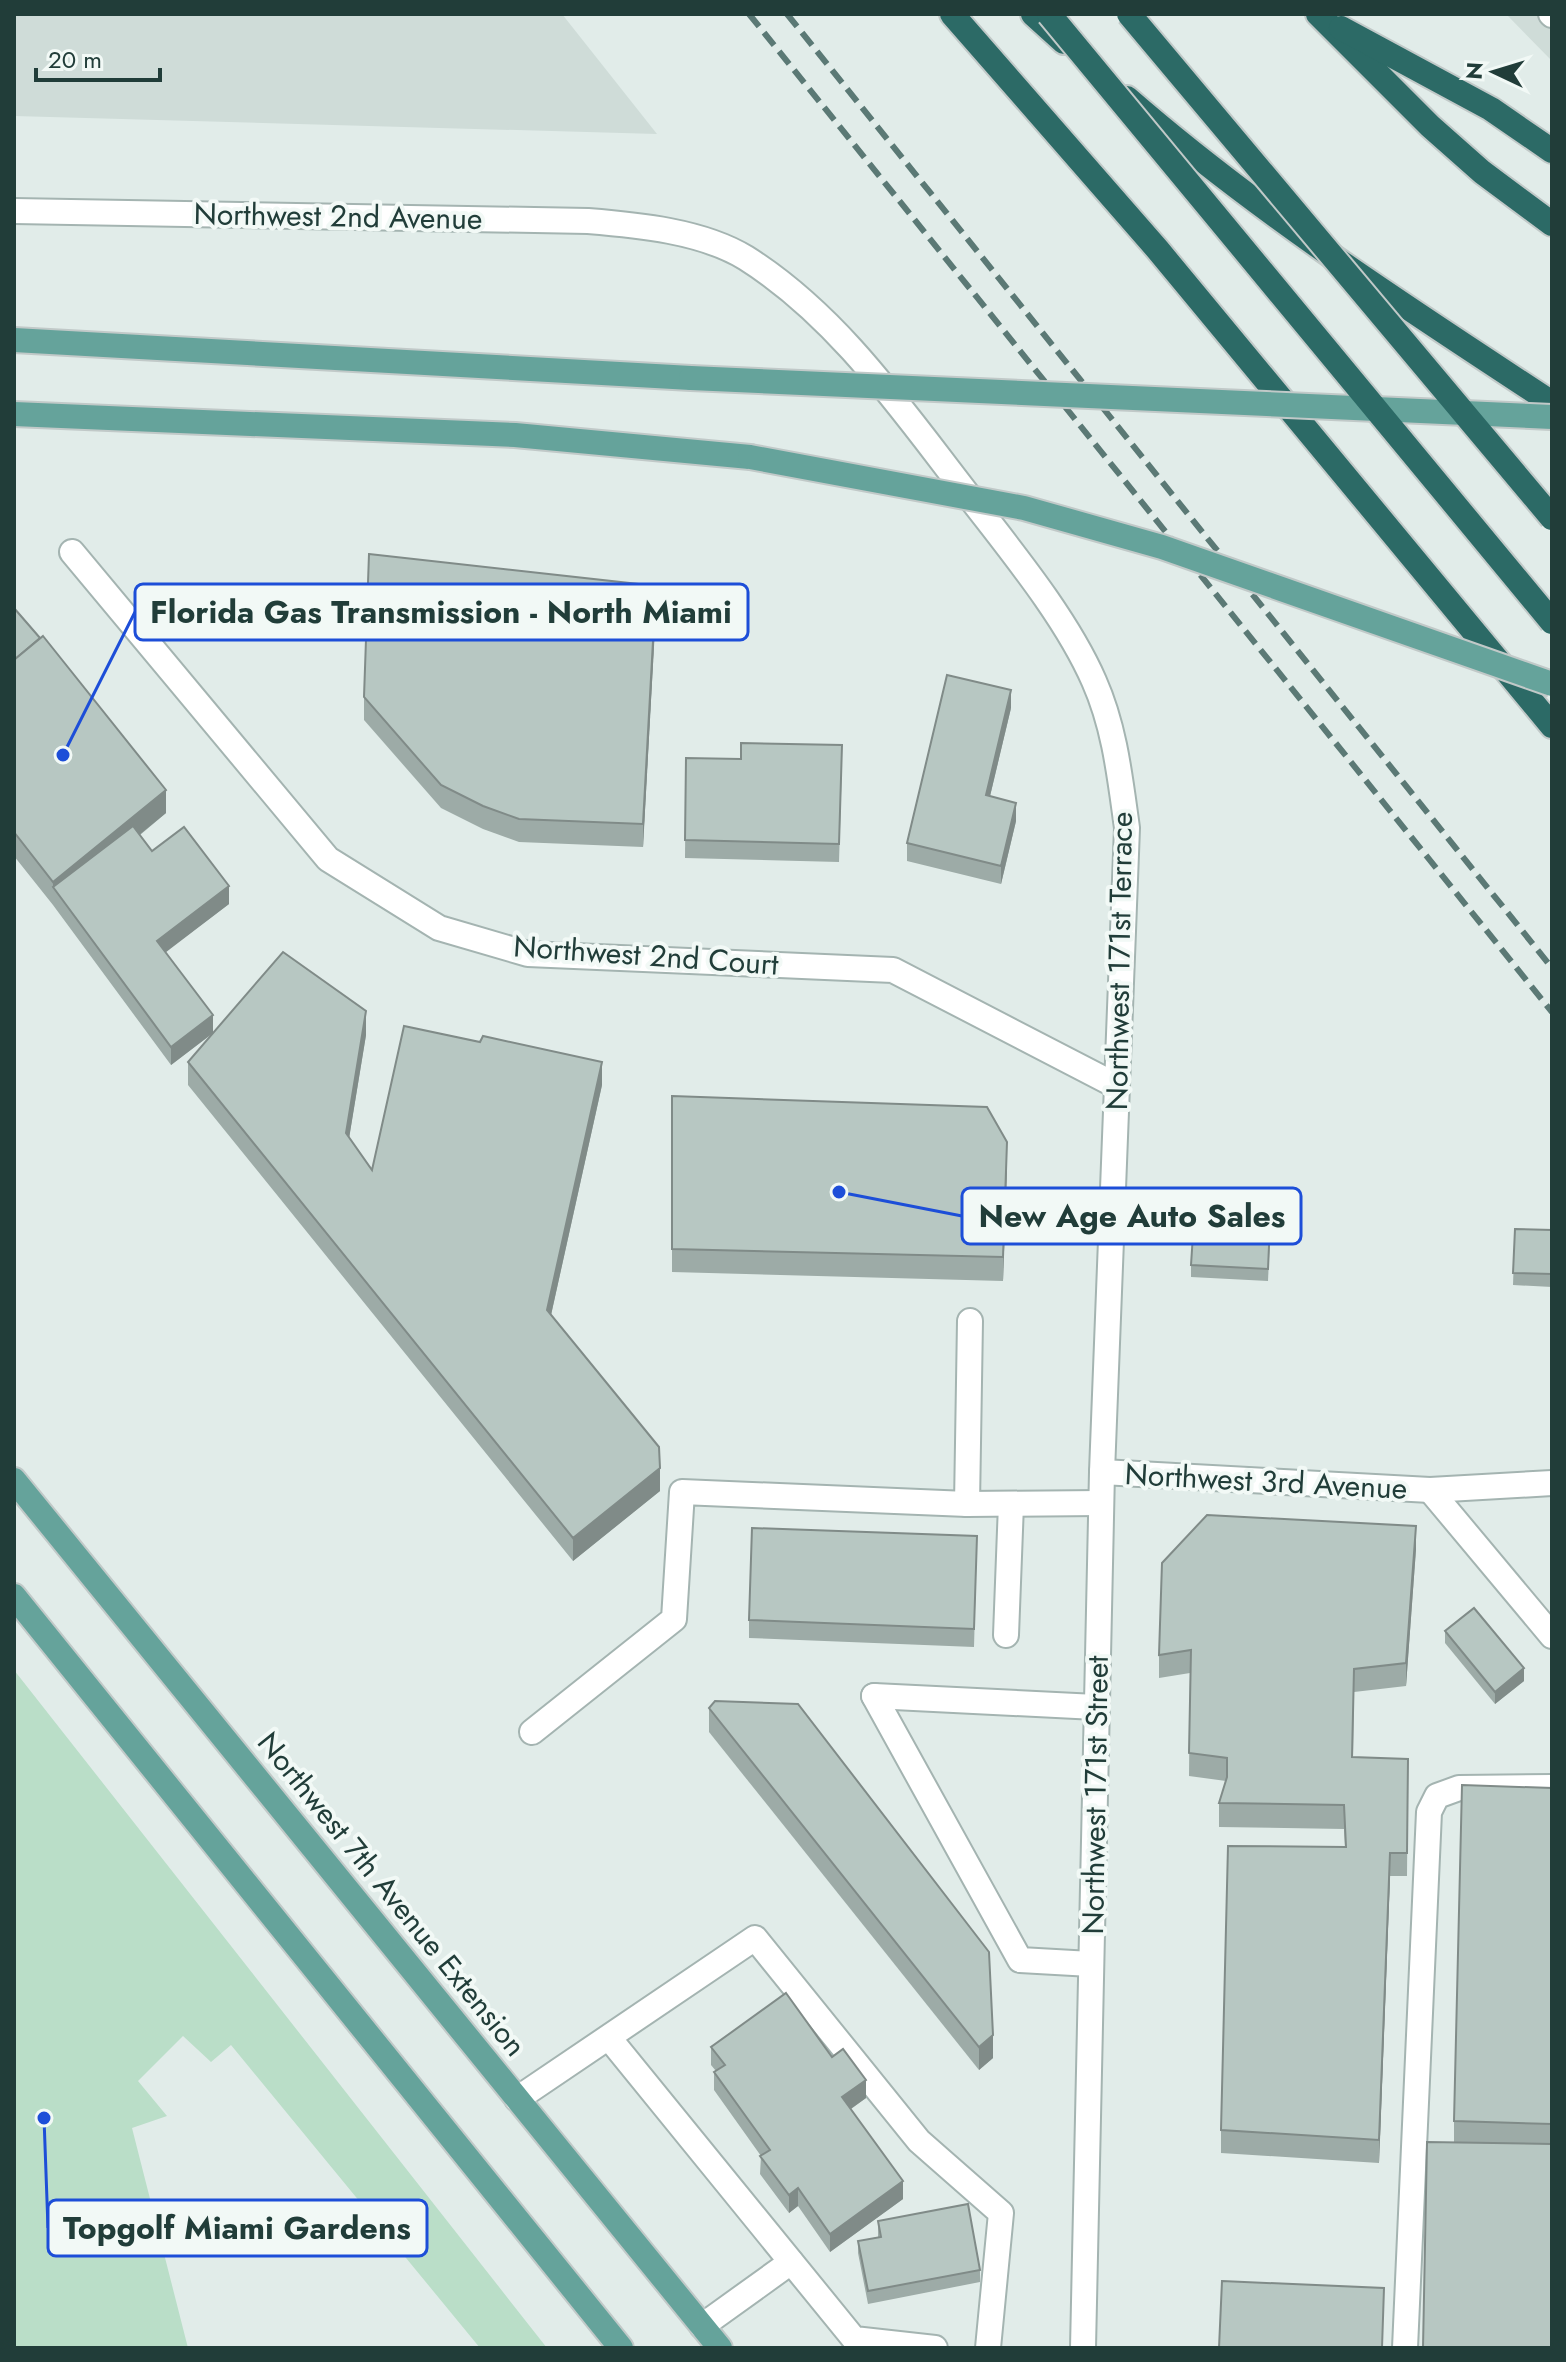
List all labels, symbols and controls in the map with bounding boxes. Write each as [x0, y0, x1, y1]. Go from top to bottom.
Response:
scale bar [36, 32, 160, 82]
north arrow [1454, 32, 1534, 112]
text: 20 m [48, 42, 102, 77]
text: N [1457, 61, 1491, 80]
street label: Northwest 2nd Avenue [193, 192, 483, 240]
callout: Florida Gas Transmission - North Miami [135, 584, 748, 640]
text: Florida Gas Transmission - North Miami [150, 589, 732, 635]
street label: Northwest 171st Terrace [1095, 811, 1143, 1111]
street label: Northwest 2nd Court [512, 924, 781, 986]
callout: New Age Auto Sales [962, 1188, 1301, 1244]
text: New Age Auto Sales [979, 1193, 1285, 1239]
street label: Northwest 3rd Avenue [1124, 1452, 1408, 1510]
street label: Northwest 171st Street [1071, 1654, 1119, 1935]
street label: Northwest 7th Avenue Extension [248, 1723, 536, 2065]
callout: Topgolf Miami Gardens [48, 2200, 427, 2256]
text: Topgolf Miami Gardens [63, 2205, 411, 2251]

